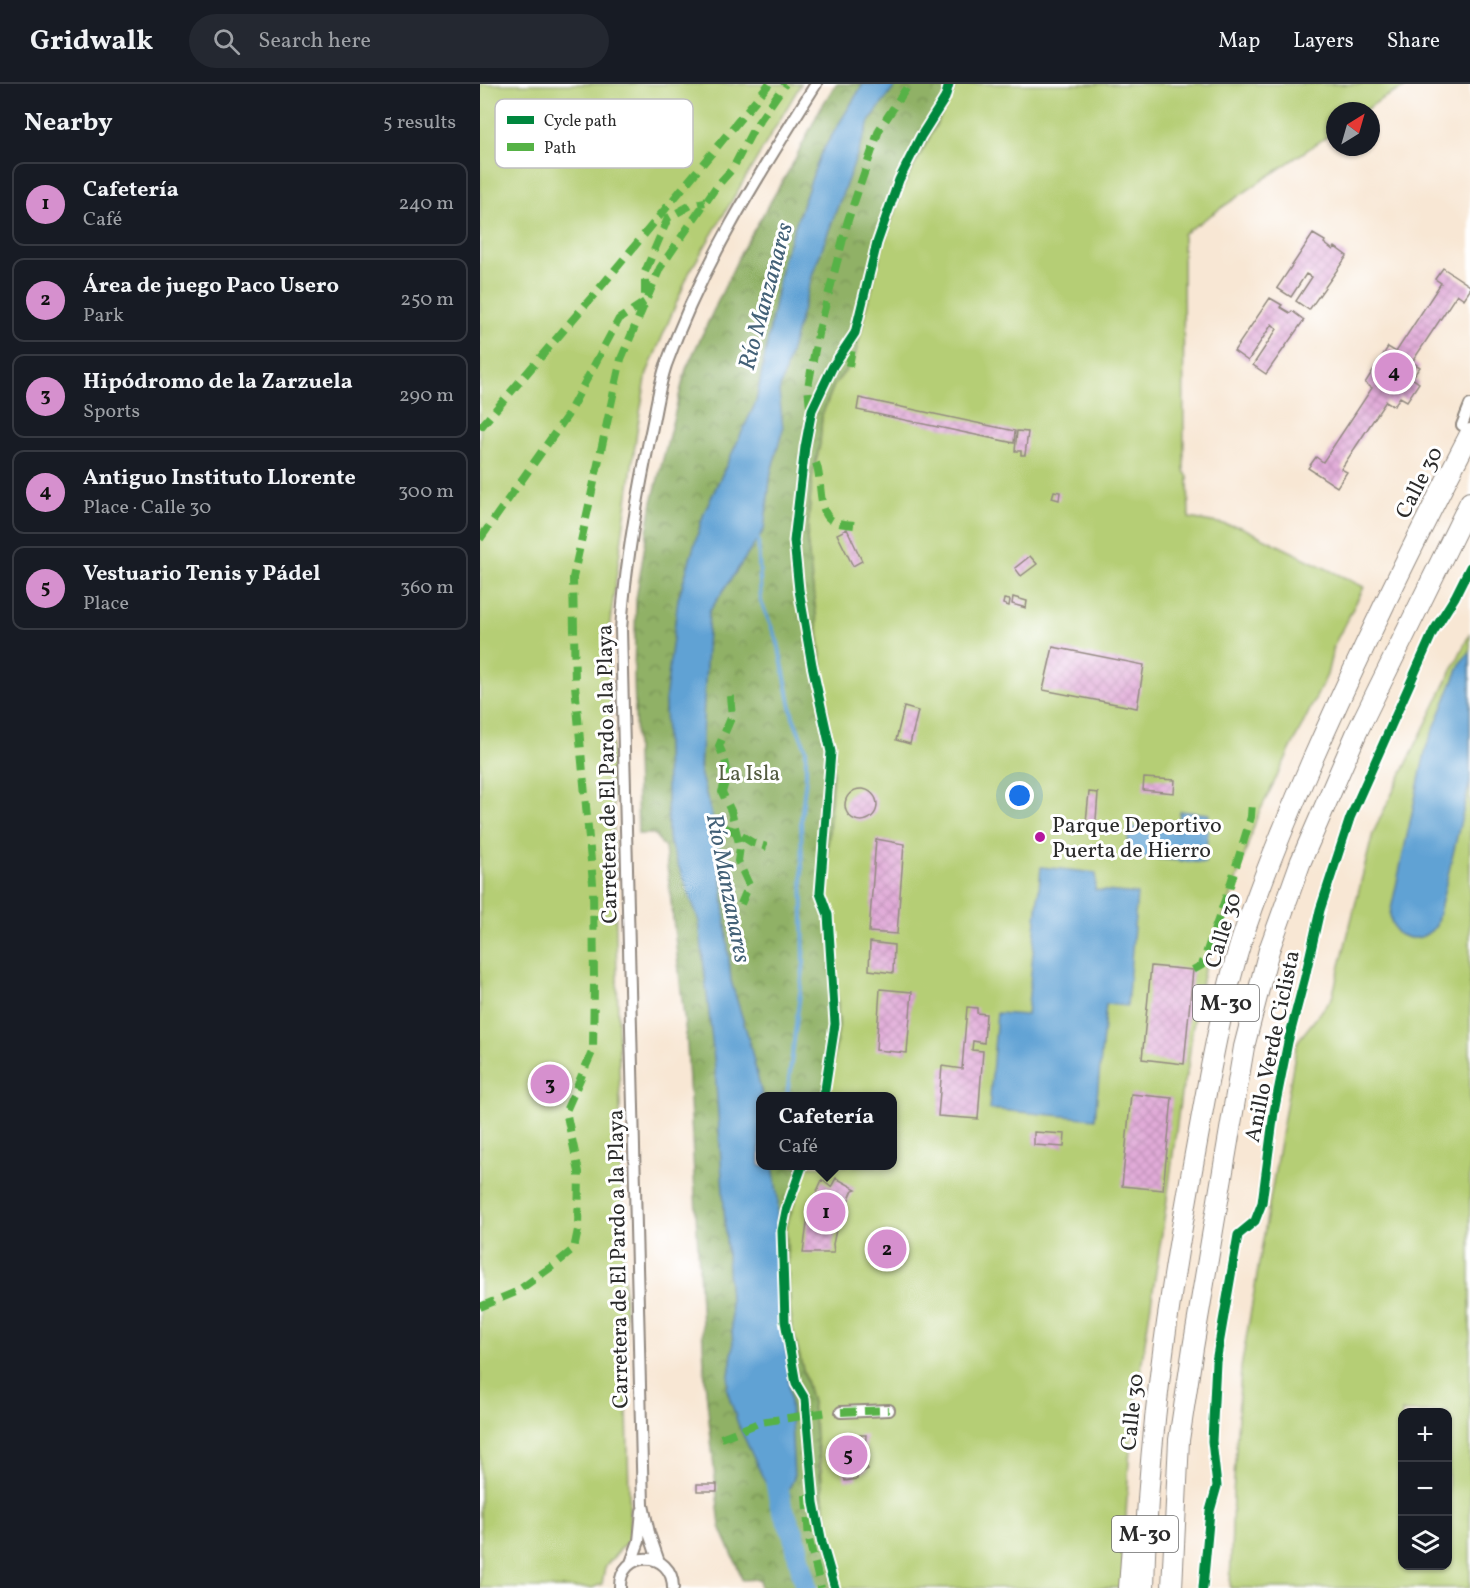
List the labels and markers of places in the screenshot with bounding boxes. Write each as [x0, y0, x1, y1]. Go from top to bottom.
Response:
pin: 4 [1374, 350, 1414, 394]
place label: Parque Deportivo Puerta de Hierro [1052, 811, 1222, 867]
marker: Parque Deportivo Puerta de Hierro [1033, 830, 1047, 844]
pin: 3 [530, 1062, 570, 1106]
pin: 1 [806, 1190, 846, 1234]
pin: 2 [868, 1226, 906, 1272]
pin: 5 [828, 1432, 868, 1478]

